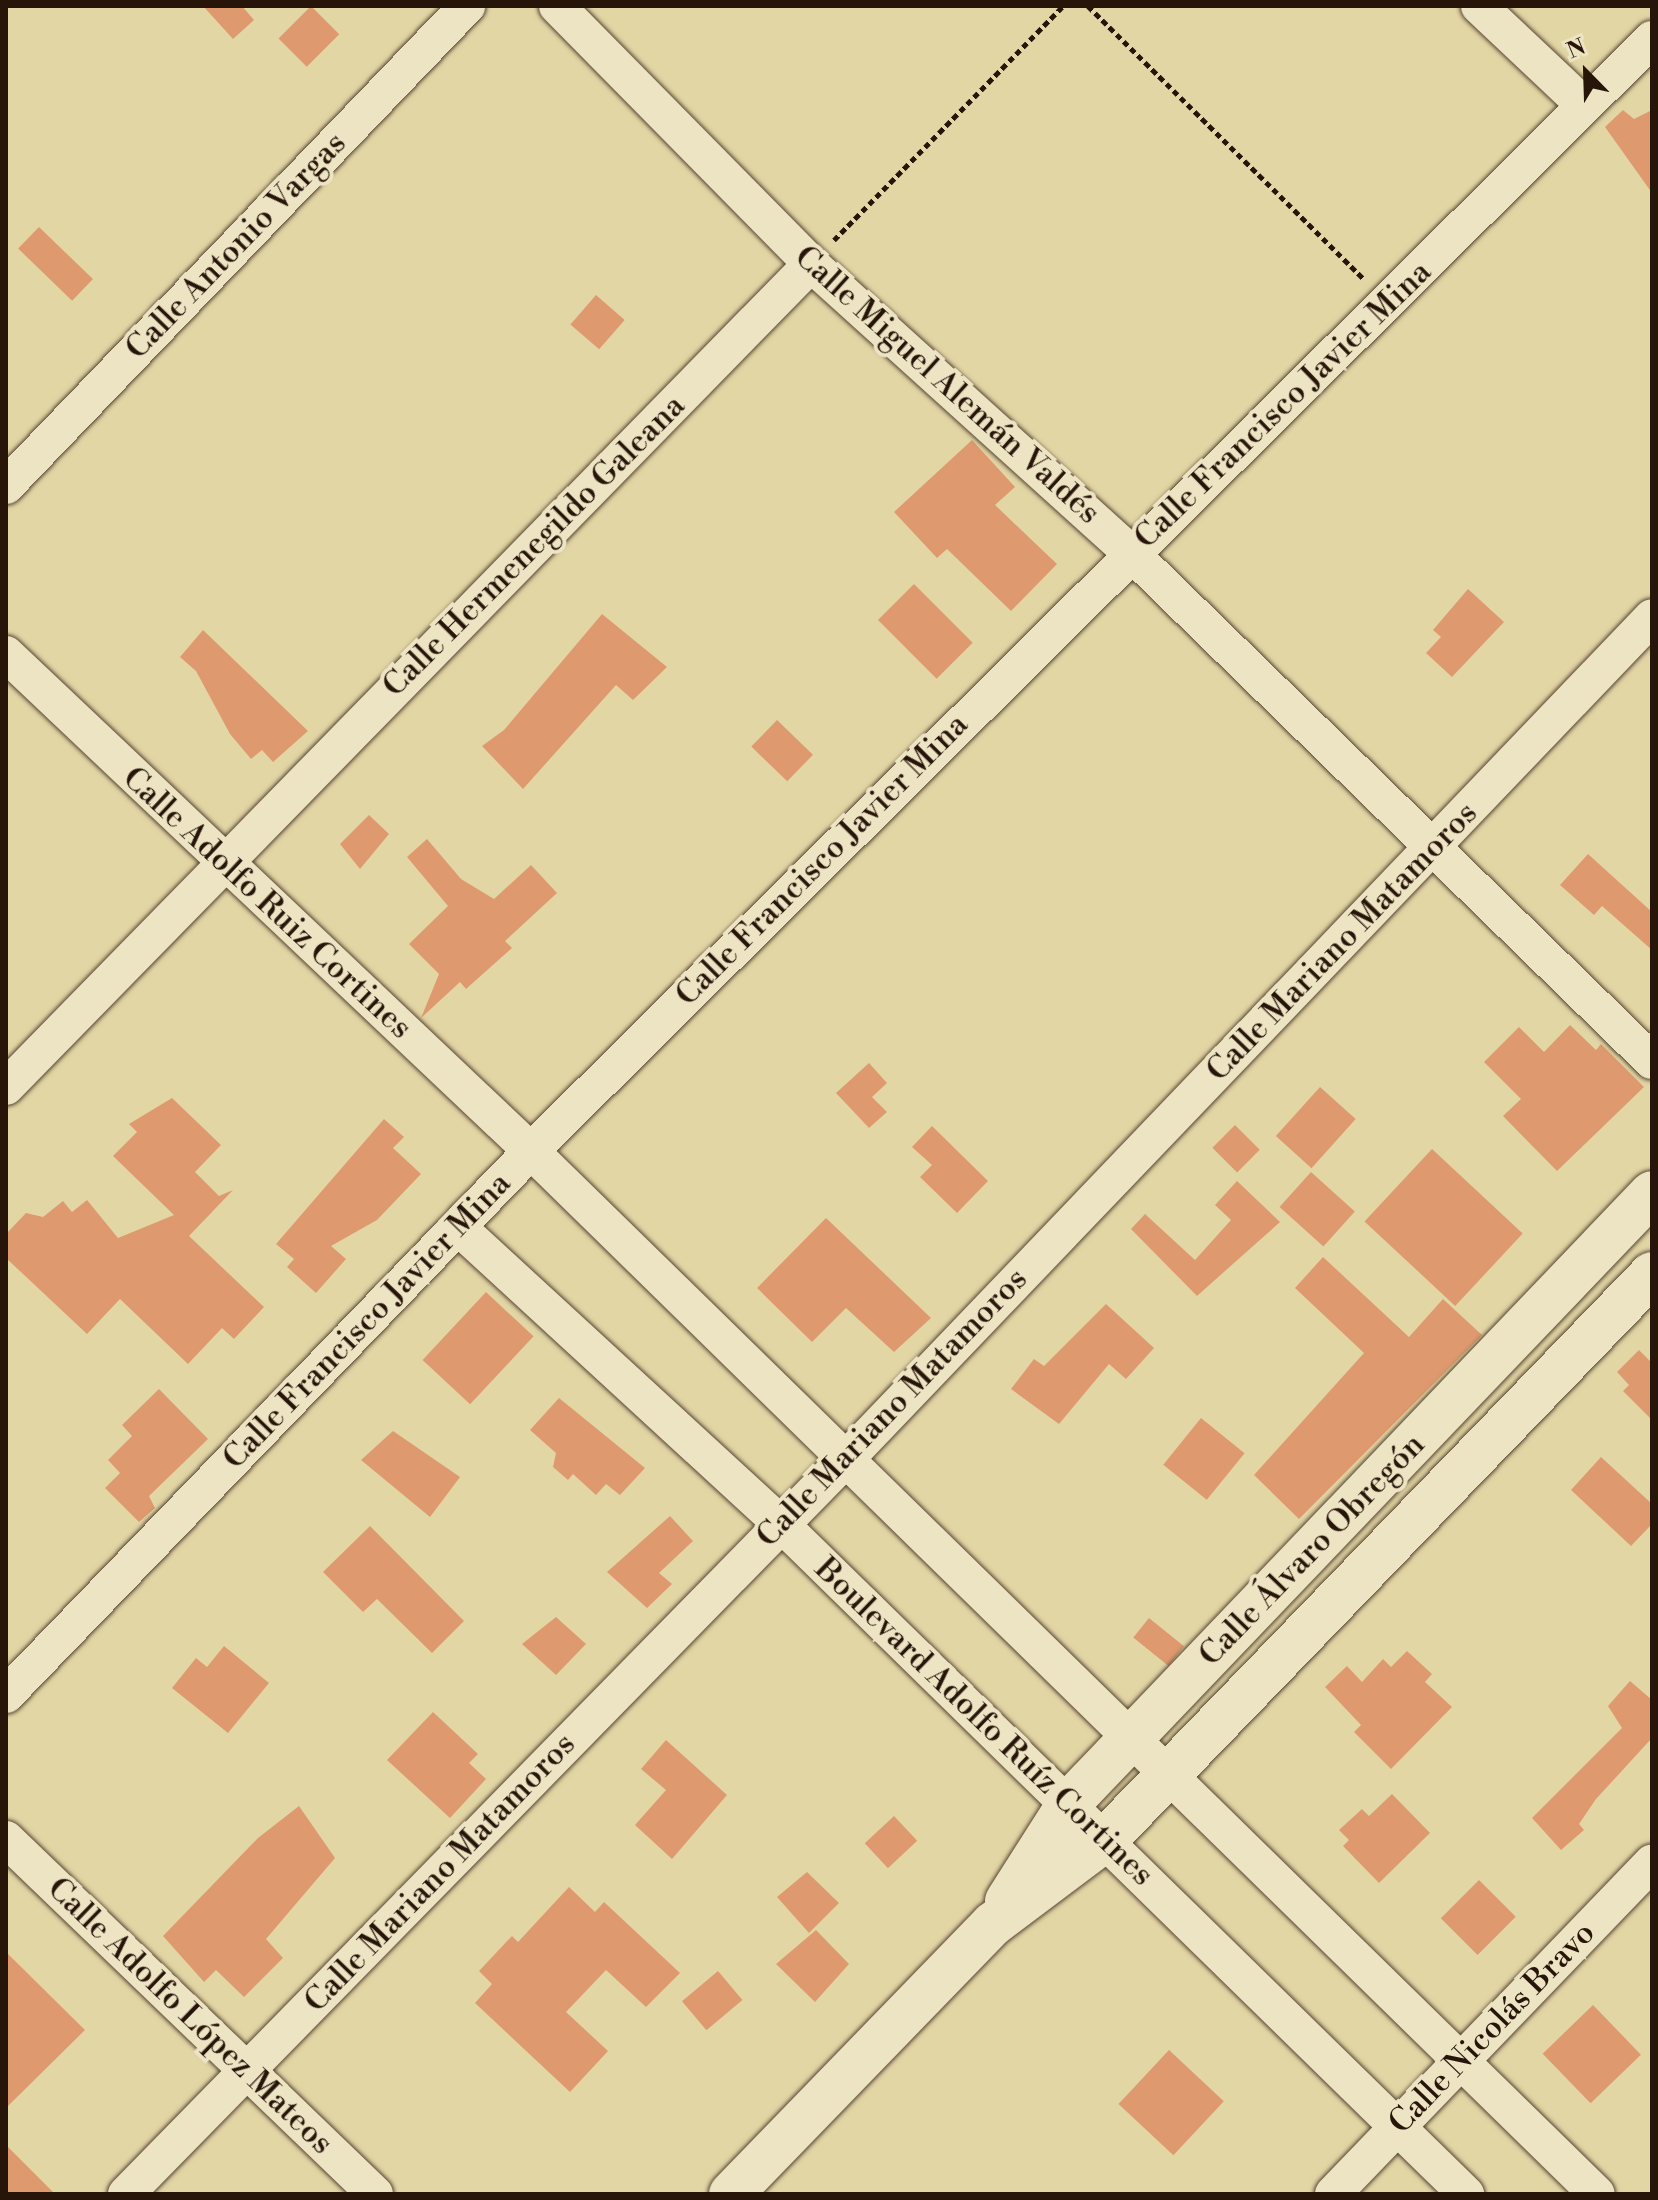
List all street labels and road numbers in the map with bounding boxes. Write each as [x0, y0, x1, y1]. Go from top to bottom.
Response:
street label: Calle Antonio Vargas [118, 124, 354, 368]
street label: Calle Miguel Alemán Valdés [786, 238, 1108, 532]
street label: Calle Francisco Javier Mina [1127, 253, 1439, 557]
street label: Calle Hermenegildo Galeana [375, 387, 693, 705]
street label: Calle Francisco Javier Mina [668, 706, 976, 1014]
street label: Calle Adolfo Ruiz Cortines [115, 759, 419, 1047]
street label: Calle Mariano Matamoros [1199, 794, 1485, 1090]
street label: Calle Francisco Javier Mina [215, 1165, 519, 1477]
street label: Calle Mariano Matamoros [749, 1260, 1035, 1556]
street label: Calle Álvaro Obregón [1191, 1426, 1433, 1674]
street label: Boulevard Adolfo Ruíz Cortines [807, 1550, 1161, 1894]
street label: Calle Mariano Matamoros [297, 1725, 583, 2021]
street label: Calle Adolfo López Mateos [39, 1870, 341, 2162]
street label: Calle Nicolás Bravo [1381, 1914, 1603, 2142]

